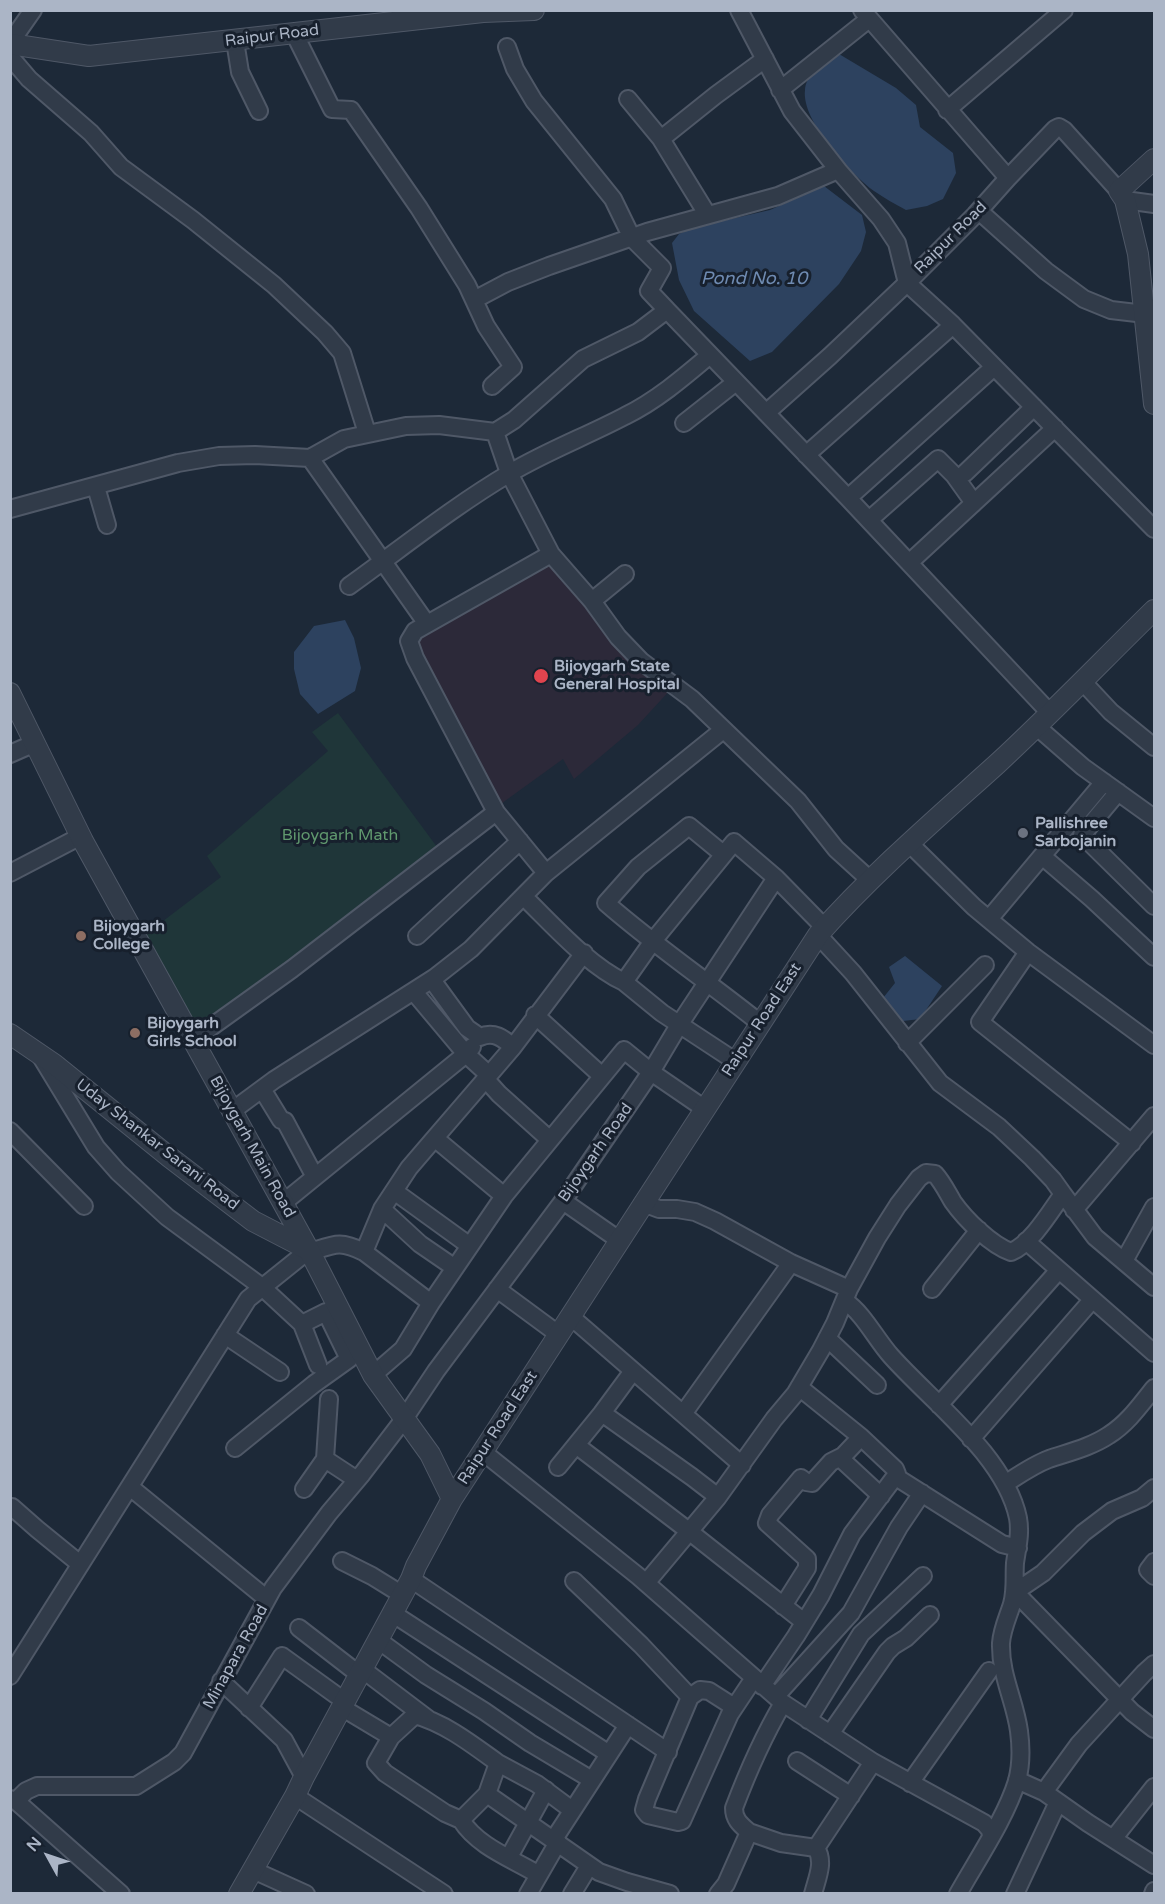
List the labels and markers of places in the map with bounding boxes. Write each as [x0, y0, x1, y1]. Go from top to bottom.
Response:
place label: Bijoygarh State General Hospital [554, 657, 680, 695]
marker: Bijoygarh State General Hospital [532, 667, 550, 685]
place label: Pallishree Sarbojanin [1035, 814, 1116, 852]
marker: Pallishree Sarbojanin [1016, 826, 1030, 840]
place label: Bijoygarh College [93, 917, 165, 955]
marker: Bijoygarh College [74, 929, 88, 943]
place label: Bijoygarh Girls School [147, 1014, 237, 1052]
marker: Bijoygarh Girls School [128, 1026, 142, 1040]

